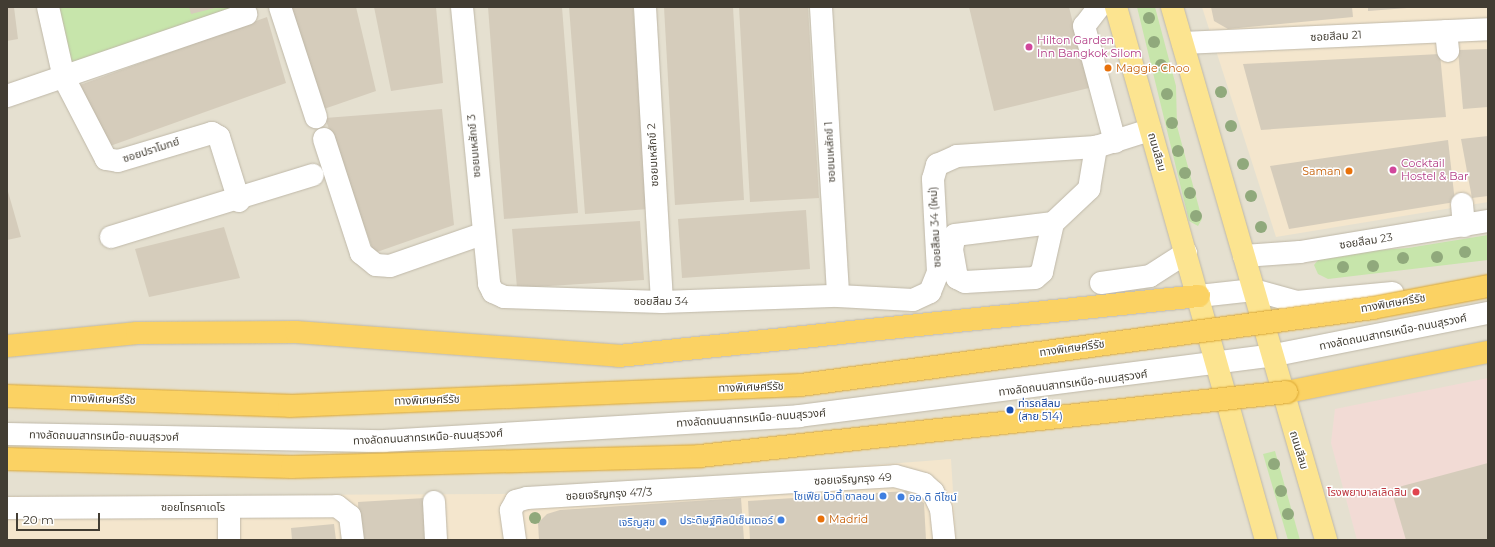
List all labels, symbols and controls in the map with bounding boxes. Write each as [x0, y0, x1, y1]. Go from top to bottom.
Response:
street label: ซอยสีลม 21 [1310, 28, 1362, 44]
place label: Hilton Garden Inn Bangkok Silom [1037, 34, 1142, 60]
marker: Hilton Garden Inn Bangkok Silom [1024, 42, 1034, 52]
place label: Maggie Choo [1116, 61, 1190, 75]
marker: Maggie Choo [1103, 63, 1113, 73]
street label: ซอยมเหสักข์ 3 [465, 114, 483, 178]
street label: ซอยมเหสักข์ 1 [822, 121, 838, 183]
street label: ซอยมเหสักข์ 2 [645, 123, 661, 187]
street label: ถนนสีลม [1145, 131, 1169, 173]
street label: ซอยปราโมทย์ [121, 135, 181, 165]
place label: Cocktail Hostel & Bar [1401, 157, 1468, 183]
place label: Saman [1302, 164, 1341, 178]
marker: Cocktail Hostel & Bar [1388, 165, 1398, 175]
marker: Saman [1344, 166, 1354, 176]
street label: ซอยสีลม 34 (ใหม่) [926, 186, 944, 268]
street label: ซอยสีลม 23 [1338, 230, 1394, 252]
street label: ทางพิเศษศรีรัช [1360, 291, 1426, 315]
street label: ซอยสีลม 34 [634, 294, 688, 308]
street label: ทางลัดถนนสาทรเหนือ-ถนนสุรวงศ์ [1318, 311, 1468, 353]
street label: ทางพิเศษศรีรัช [1039, 337, 1105, 359]
street label: ทางลัดถนนสาทรเหนือ-ถนนสุรวงศ์ [998, 367, 1148, 399]
street label: ทางพิเศษศรีรัช [718, 379, 784, 395]
street label: ทางพิเศษศรีรัช [70, 391, 136, 407]
street label: ทางพิเศษศรีรัช [394, 392, 460, 408]
place label: ท่ารถสีลม (สาย 514) [1018, 397, 1063, 423]
marker: ท่ารถสีลม (สาย 514) [1005, 405, 1015, 415]
street label: ทางลัดถนนสาทรเหนือ-ถนนสุรวงศ์ [676, 406, 826, 430]
street label: ทางลัดถนนสาทรเหนือ-ถนนสุรวงศ์ [353, 426, 503, 448]
street label: ทางลัดถนนสาทรเหนือ-ถนนสุรวงศ์ [29, 428, 179, 444]
street label: ถนนสีลม [1287, 429, 1311, 471]
street label: ซอยเจริญกรุง 49 [814, 470, 892, 488]
street label: ซอยเจริญกรุง 47/3 [565, 485, 653, 503]
place label: โรงพยาบาลเลิดสิน [1327, 485, 1407, 499]
marker: โรงพยาบาลเลิดสิน [1410, 486, 1422, 498]
place label: โซเฟีย บิวตี้ ซาลอน [794, 489, 875, 503]
place label: ออ ดิ ดีไซน์ [909, 490, 957, 504]
marker: โซเฟีย บิวตี้ ซาลอน [878, 491, 888, 501]
marker: ออ ดิ ดีไซน์ [896, 492, 906, 502]
street label: ซอยโทรคาเดโร [161, 500, 225, 514]
scale bar [18, 505, 102, 531]
text: 20 m [23, 512, 54, 527]
place label: Madrid [829, 512, 868, 526]
place label: ประดิษฐ์ศิลป์เซ็นเตอร์ [680, 513, 773, 527]
marker: Madrid [816, 514, 826, 524]
place label: เจริญสุข [619, 515, 655, 529]
marker: ประดิษฐ์ศิลป์เซ็นเตอร์ [776, 515, 786, 525]
marker: เจริญสุข [658, 517, 668, 527]

